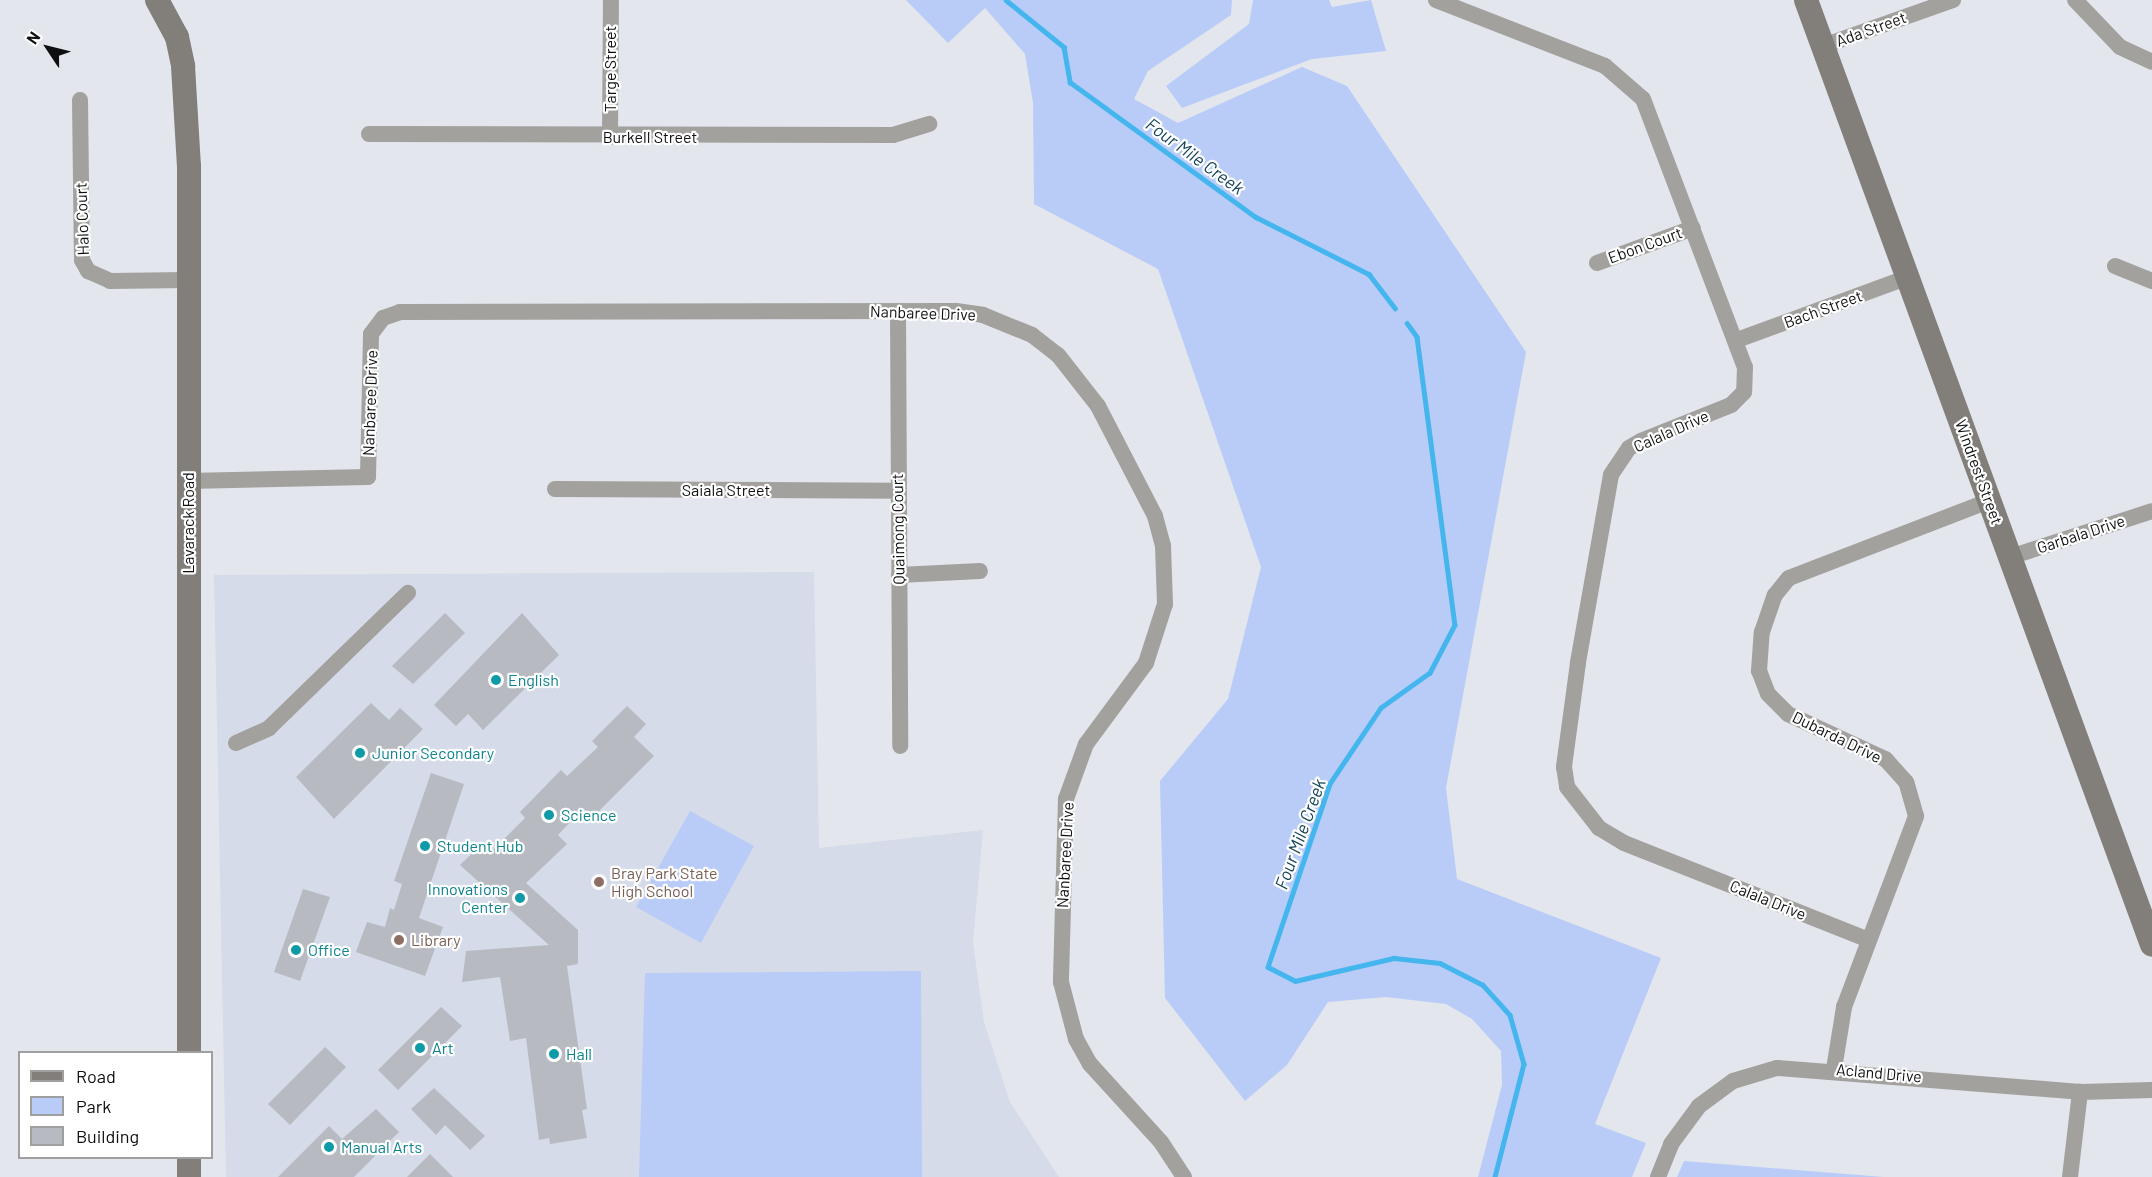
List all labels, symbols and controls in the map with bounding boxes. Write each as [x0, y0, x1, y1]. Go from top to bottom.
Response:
street label: Ada Street [1833, 7, 1909, 51]
north arrow [18, 18, 78, 78]
street label: Targe Street [600, 26, 620, 112]
text: N [22, 28, 44, 47]
water label: Four Mile Creek [1142, 113, 1248, 199]
street label: Burkell Street [603, 127, 697, 147]
street label: Halo Court [71, 182, 93, 256]
street label: Ebon Court [1605, 223, 1685, 267]
street label: Bach Street [1781, 286, 1865, 332]
street label: Nanbaree Drive [870, 302, 976, 324]
street label: Nanbaree Drive [359, 350, 381, 456]
street label: Calala Drive [1630, 406, 1712, 456]
street label: Windrest Street [1951, 417, 2007, 527]
street label: Lavarack Road [178, 472, 198, 574]
street label: Quaimong Court [887, 473, 909, 585]
street label: Saiala Street [682, 480, 770, 500]
street label: Garbala Drive [2035, 511, 2127, 557]
place label: English [508, 670, 559, 690]
marker: English [489, 673, 503, 687]
street label: Dubarda Drive [1789, 707, 1885, 767]
place label: Junior Secondary [372, 743, 494, 763]
marker: Junior Secondary [353, 746, 367, 760]
water label: Four Mile Creek [1270, 776, 1330, 892]
street label: Nanbaree Drive [1053, 801, 1077, 909]
place label: Science [561, 805, 617, 825]
marker: Science [542, 808, 556, 822]
place label: Student Hub [437, 836, 523, 856]
marker: Student Hub [418, 839, 432, 853]
place label: Bray Park State High School [611, 863, 718, 901]
marker: Bray Park State High School [592, 875, 606, 889]
street label: Calala Drive [1727, 876, 1809, 924]
place label: Innovations Center [428, 879, 508, 917]
marker: Innovations Center [513, 891, 527, 905]
place label: Library [411, 930, 461, 950]
marker: Library [392, 933, 406, 947]
place label: Office [308, 940, 350, 960]
marker: Office [289, 943, 303, 957]
place label: Art [432, 1038, 454, 1058]
marker: Art [413, 1041, 427, 1055]
place label: Hall [566, 1044, 592, 1064]
marker: Hall [547, 1047, 561, 1061]
legend [18, 1051, 213, 1159]
street label: Acland Drive [1835, 1060, 1923, 1086]
text: Road [76, 1065, 116, 1087]
text: Park [76, 1095, 111, 1117]
text: Building [76, 1125, 139, 1147]
place label: Manual Arts [341, 1137, 422, 1157]
marker: Manual Arts [322, 1140, 336, 1154]

